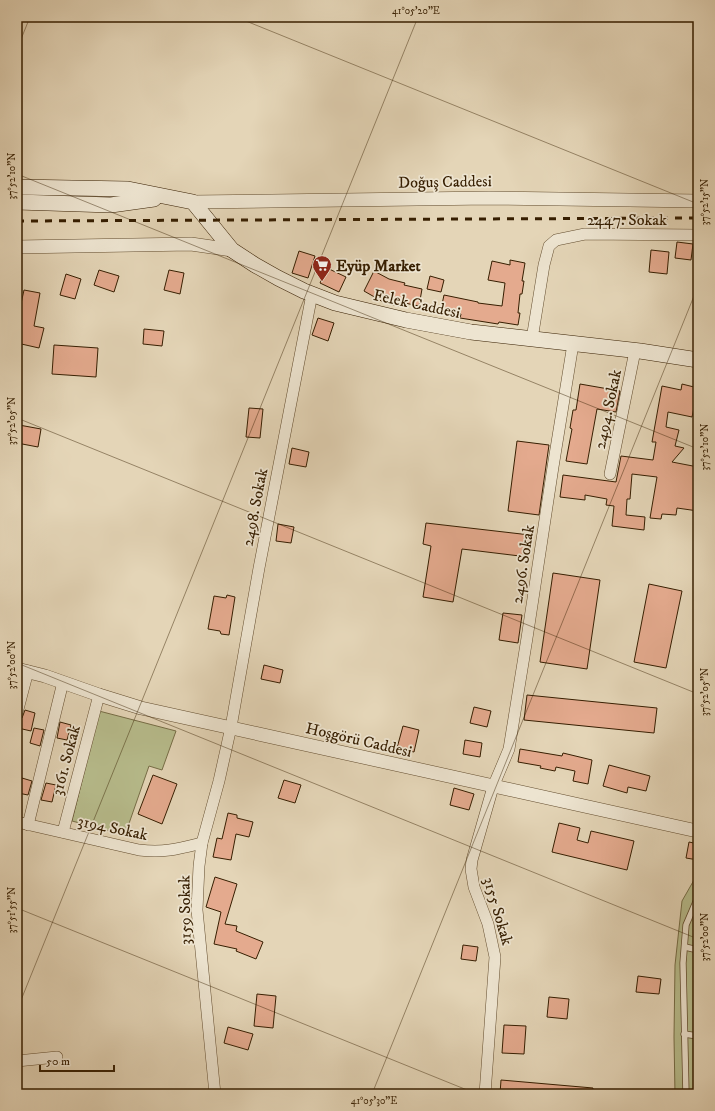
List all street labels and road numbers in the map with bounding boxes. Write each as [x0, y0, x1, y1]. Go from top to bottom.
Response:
street label: Doğuş Caddesi [398, 171, 492, 193]
street label: 2447. Sokak [587, 210, 667, 230]
street label: Felek Caddesi [372, 285, 462, 323]
street label: 2494. Sokak [590, 368, 626, 451]
street label: 2498. Sokak [238, 466, 272, 548]
street label: 2496. Sokak [507, 523, 539, 605]
street label: Hoşgörü Caddesi [304, 718, 414, 762]
street label: 3161. Sokak [47, 723, 85, 798]
street label: 3194 Sokak [76, 811, 150, 845]
street label: 3159 Sokak [174, 875, 196, 945]
street label: 3155 Sokak [479, 875, 517, 948]

